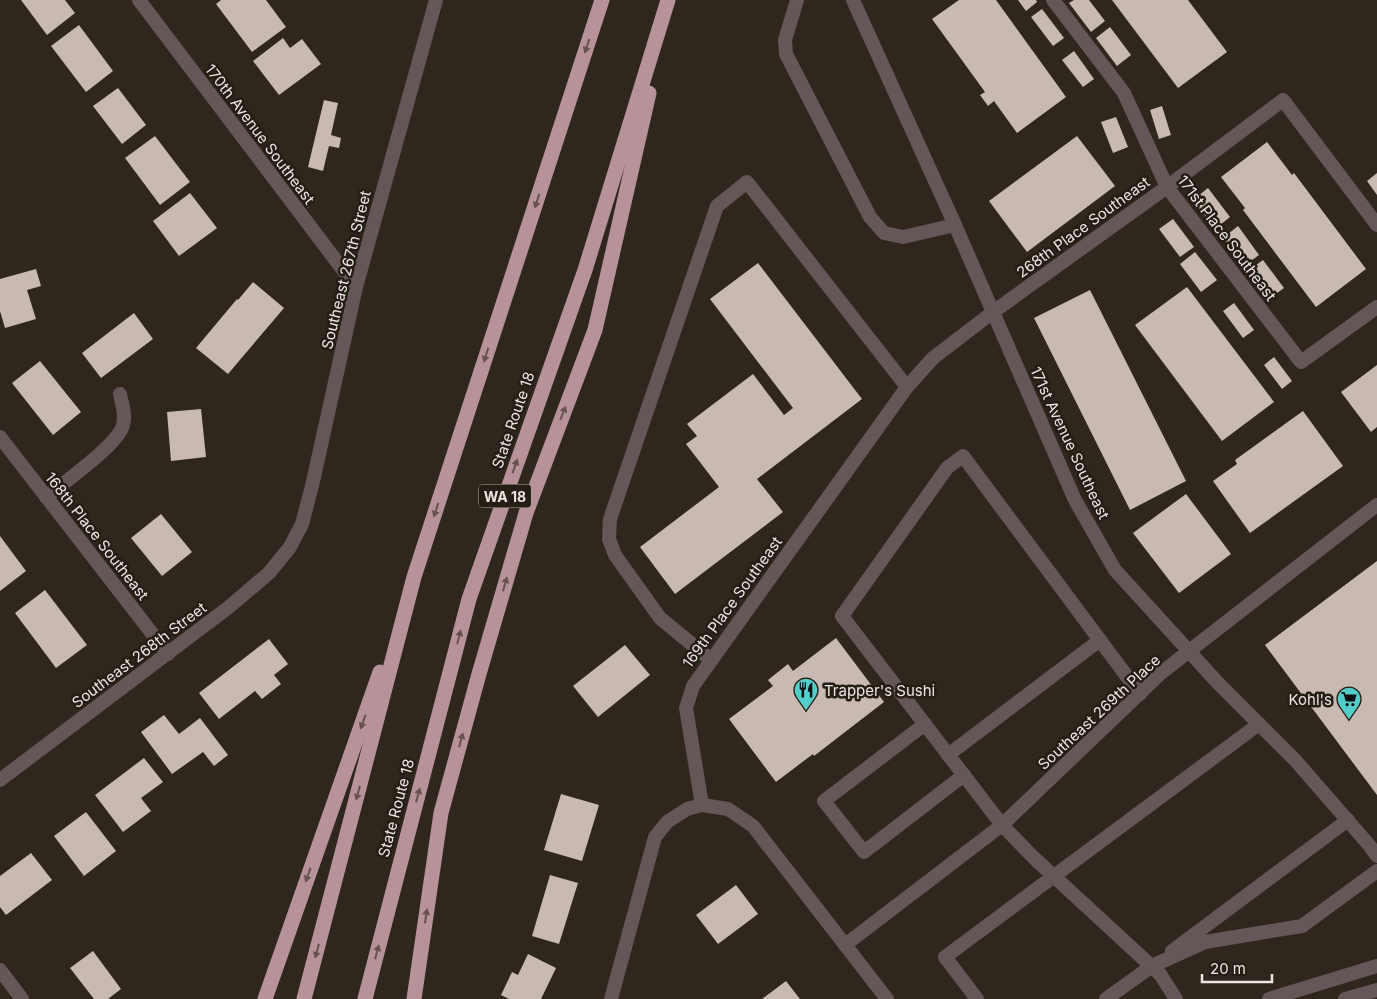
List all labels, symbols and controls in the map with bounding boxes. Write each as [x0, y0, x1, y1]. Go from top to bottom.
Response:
one-way arrow [583, 39, 590, 54]
street label: 170th Avenue Southeast [201, 60, 319, 208]
street label: 171st Place Southeast [1174, 171, 1280, 305]
street label: 268th Place Southeast [1013, 172, 1153, 282]
street label: Southeast 267th Street [317, 189, 375, 351]
one-way arrow [532, 194, 540, 209]
one-way arrow [482, 348, 490, 363]
street label: 171st Avenue Southeast [1026, 364, 1114, 522]
street label: State Route 18 [488, 369, 538, 471]
one-way arrow [560, 406, 568, 420]
one-way arrow [512, 459, 519, 474]
street label: 168th Place Southeast [41, 468, 153, 604]
road number: WA 18 [479, 484, 531, 508]
one-way arrow [432, 502, 439, 517]
street label: 169th Place Southeast [678, 533, 786, 671]
one-way arrow [502, 576, 510, 591]
street label: Southeast 268th Street [68, 598, 210, 712]
one-way arrow [455, 630, 463, 645]
street label: Southeast 269th Place [1034, 650, 1164, 774]
restaurant icon: Trapper's Sushi [793, 677, 819, 711]
place label: Trapper's Sushi [824, 681, 935, 700]
supermarket icon: Kohl's [1336, 686, 1362, 720]
place label: Kohl's [1289, 690, 1332, 709]
one-way arrow [359, 714, 366, 729]
one-way arrow [458, 732, 466, 747]
street label: State Route 18 [374, 757, 418, 859]
one-way arrow [353, 786, 361, 801]
one-way arrow [414, 787, 422, 802]
one-way arrow [304, 868, 312, 883]
one-way arrow [422, 908, 430, 924]
one-way arrow [313, 943, 321, 958]
one-way arrow [373, 944, 381, 959]
scale bar [1202, 952, 1272, 984]
text: 20 m [1210, 959, 1246, 978]

